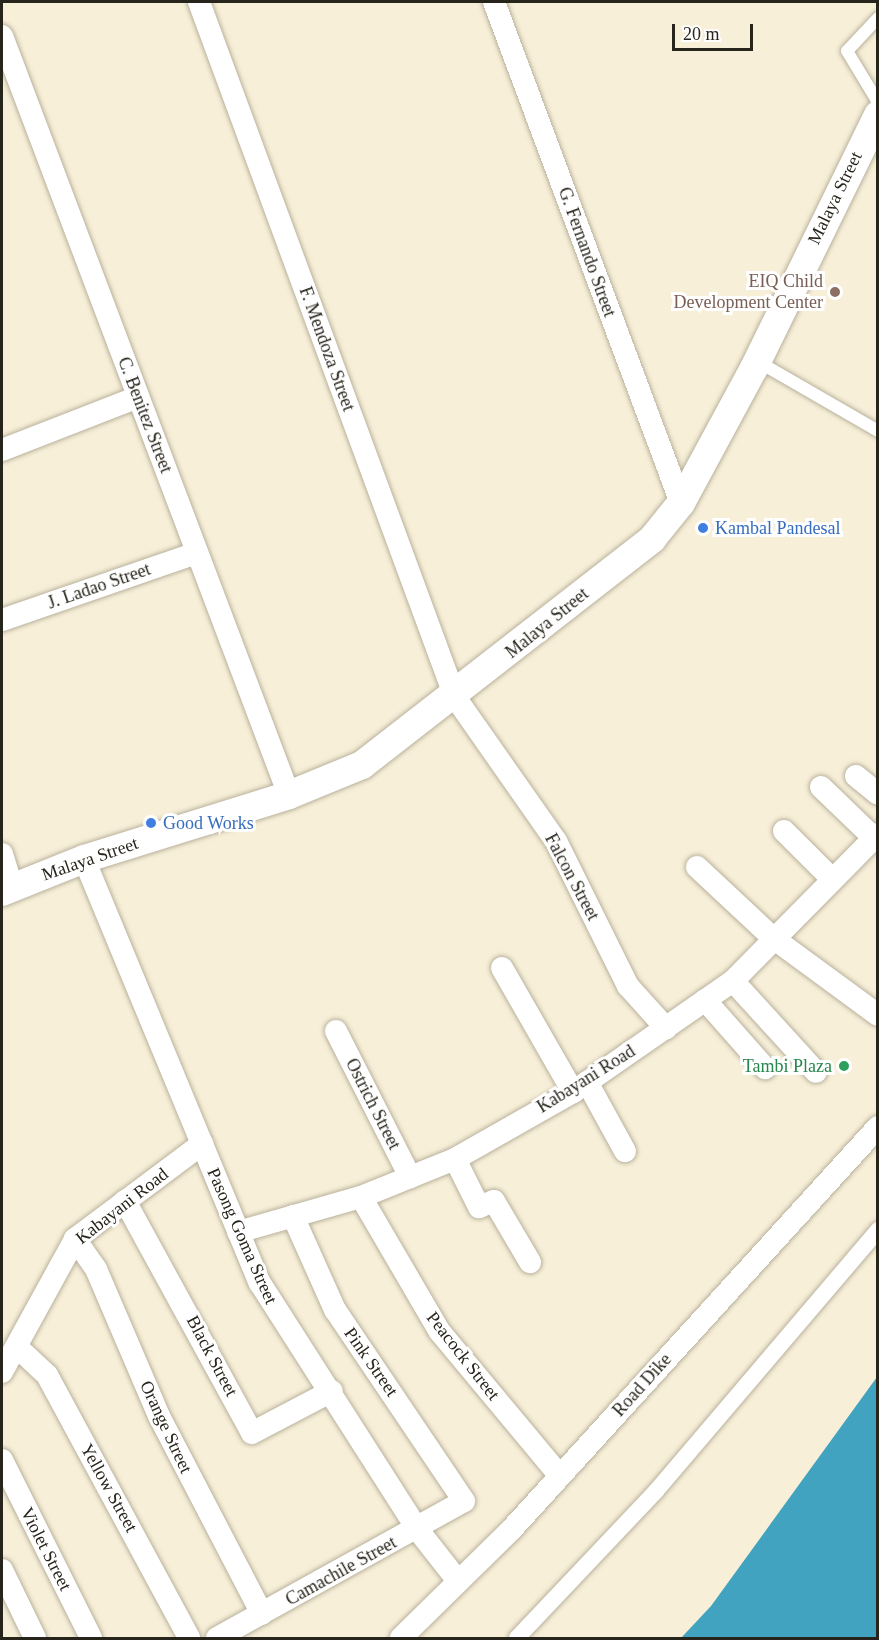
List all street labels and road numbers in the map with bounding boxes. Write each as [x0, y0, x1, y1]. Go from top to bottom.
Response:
street label: Malaya Street [803, 148, 867, 248]
street label: G. Fernando Street [554, 184, 620, 320]
street label: F. Mendoza Street [294, 284, 360, 414]
street label: C. Benitez Street [113, 354, 177, 476]
street label: J. Ladao Street [45, 558, 153, 614]
street label: Malaya Street [501, 583, 593, 663]
street label: Falcon Street [540, 830, 604, 924]
street label: Malaya Street [39, 832, 141, 886]
street label: Kabayani Road [533, 1040, 639, 1118]
street label: Ostrich Street [341, 1055, 405, 1153]
street label: Kabayani Road [71, 1163, 173, 1249]
street label: Pasong Goma Street [202, 1164, 282, 1308]
street label: Peacock Street [422, 1307, 504, 1405]
street label: Black Street [182, 1312, 242, 1400]
street label: Pink Street [339, 1323, 403, 1401]
street label: Road Dike [608, 1349, 676, 1421]
street label: Orange Street [135, 1377, 197, 1477]
street label: Yellow Street [76, 1440, 142, 1536]
street label: Violet Street [16, 1504, 76, 1594]
street label: Camachile Street [282, 1532, 400, 1610]

